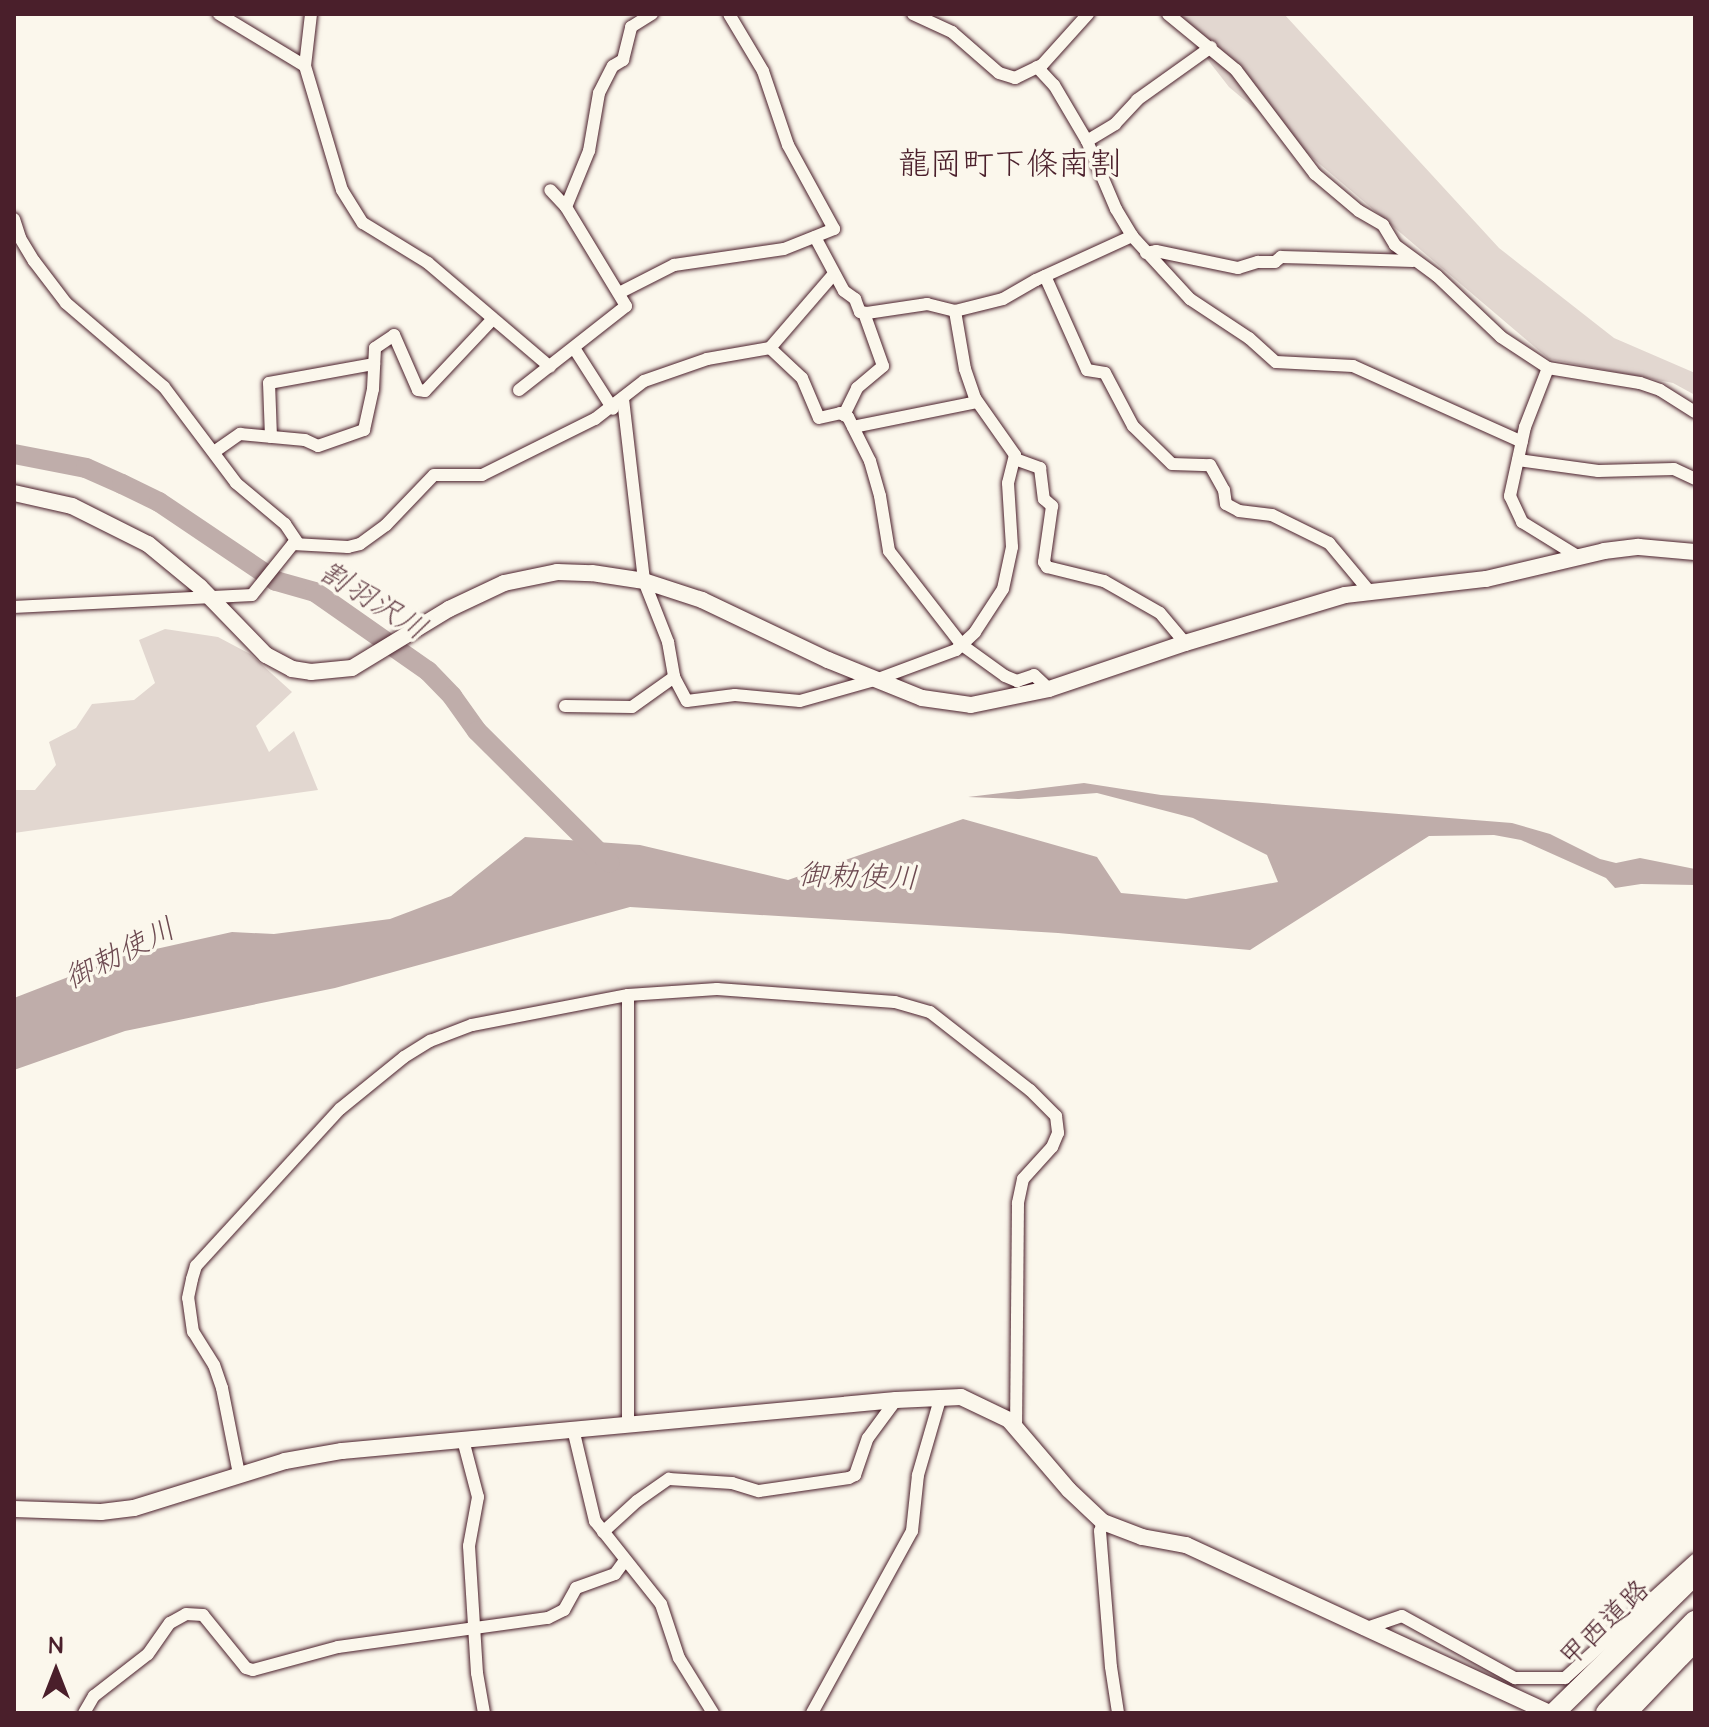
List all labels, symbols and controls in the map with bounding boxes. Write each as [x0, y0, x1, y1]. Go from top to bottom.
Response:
district label: 龍岡町下條南割 [898, 146, 1122, 184]
water label: 割羽沢川 [313, 554, 433, 648]
water label: 御勅使川 [797, 857, 919, 897]
water label: 御勅使川 [58, 911, 182, 997]
street label: 甲西道路 [1553, 1573, 1657, 1675]
north arrow [16, 1631, 96, 1711]
text: N [49, 1631, 63, 1662]

